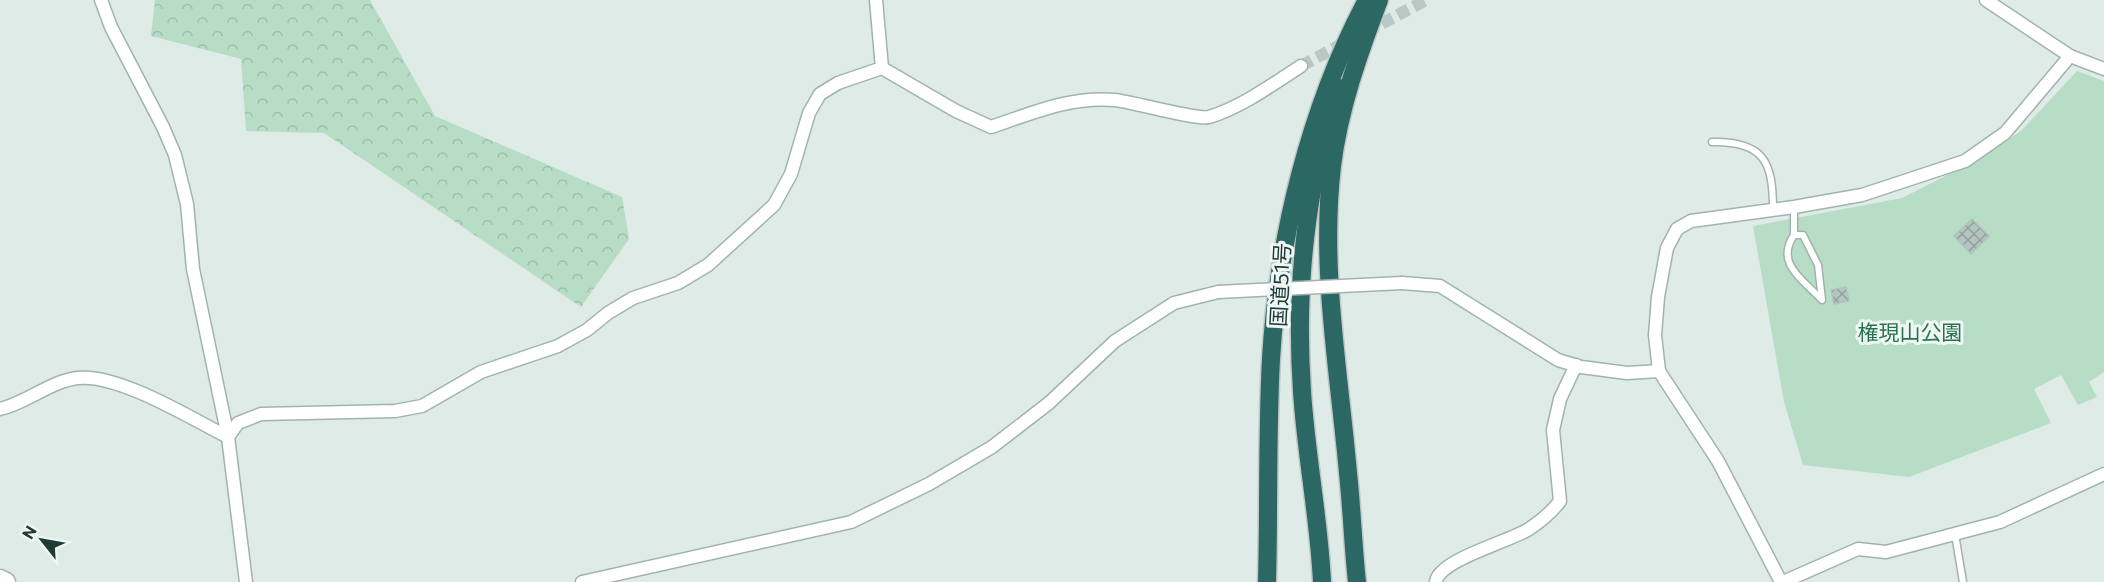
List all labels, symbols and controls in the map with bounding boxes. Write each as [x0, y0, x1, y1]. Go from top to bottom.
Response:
street label: 国道51号 [1265, 242, 1294, 328]
park label: 権現山公園 [1858, 319, 1963, 344]
north arrow [12, 510, 72, 570]
text: N [17, 522, 40, 542]

